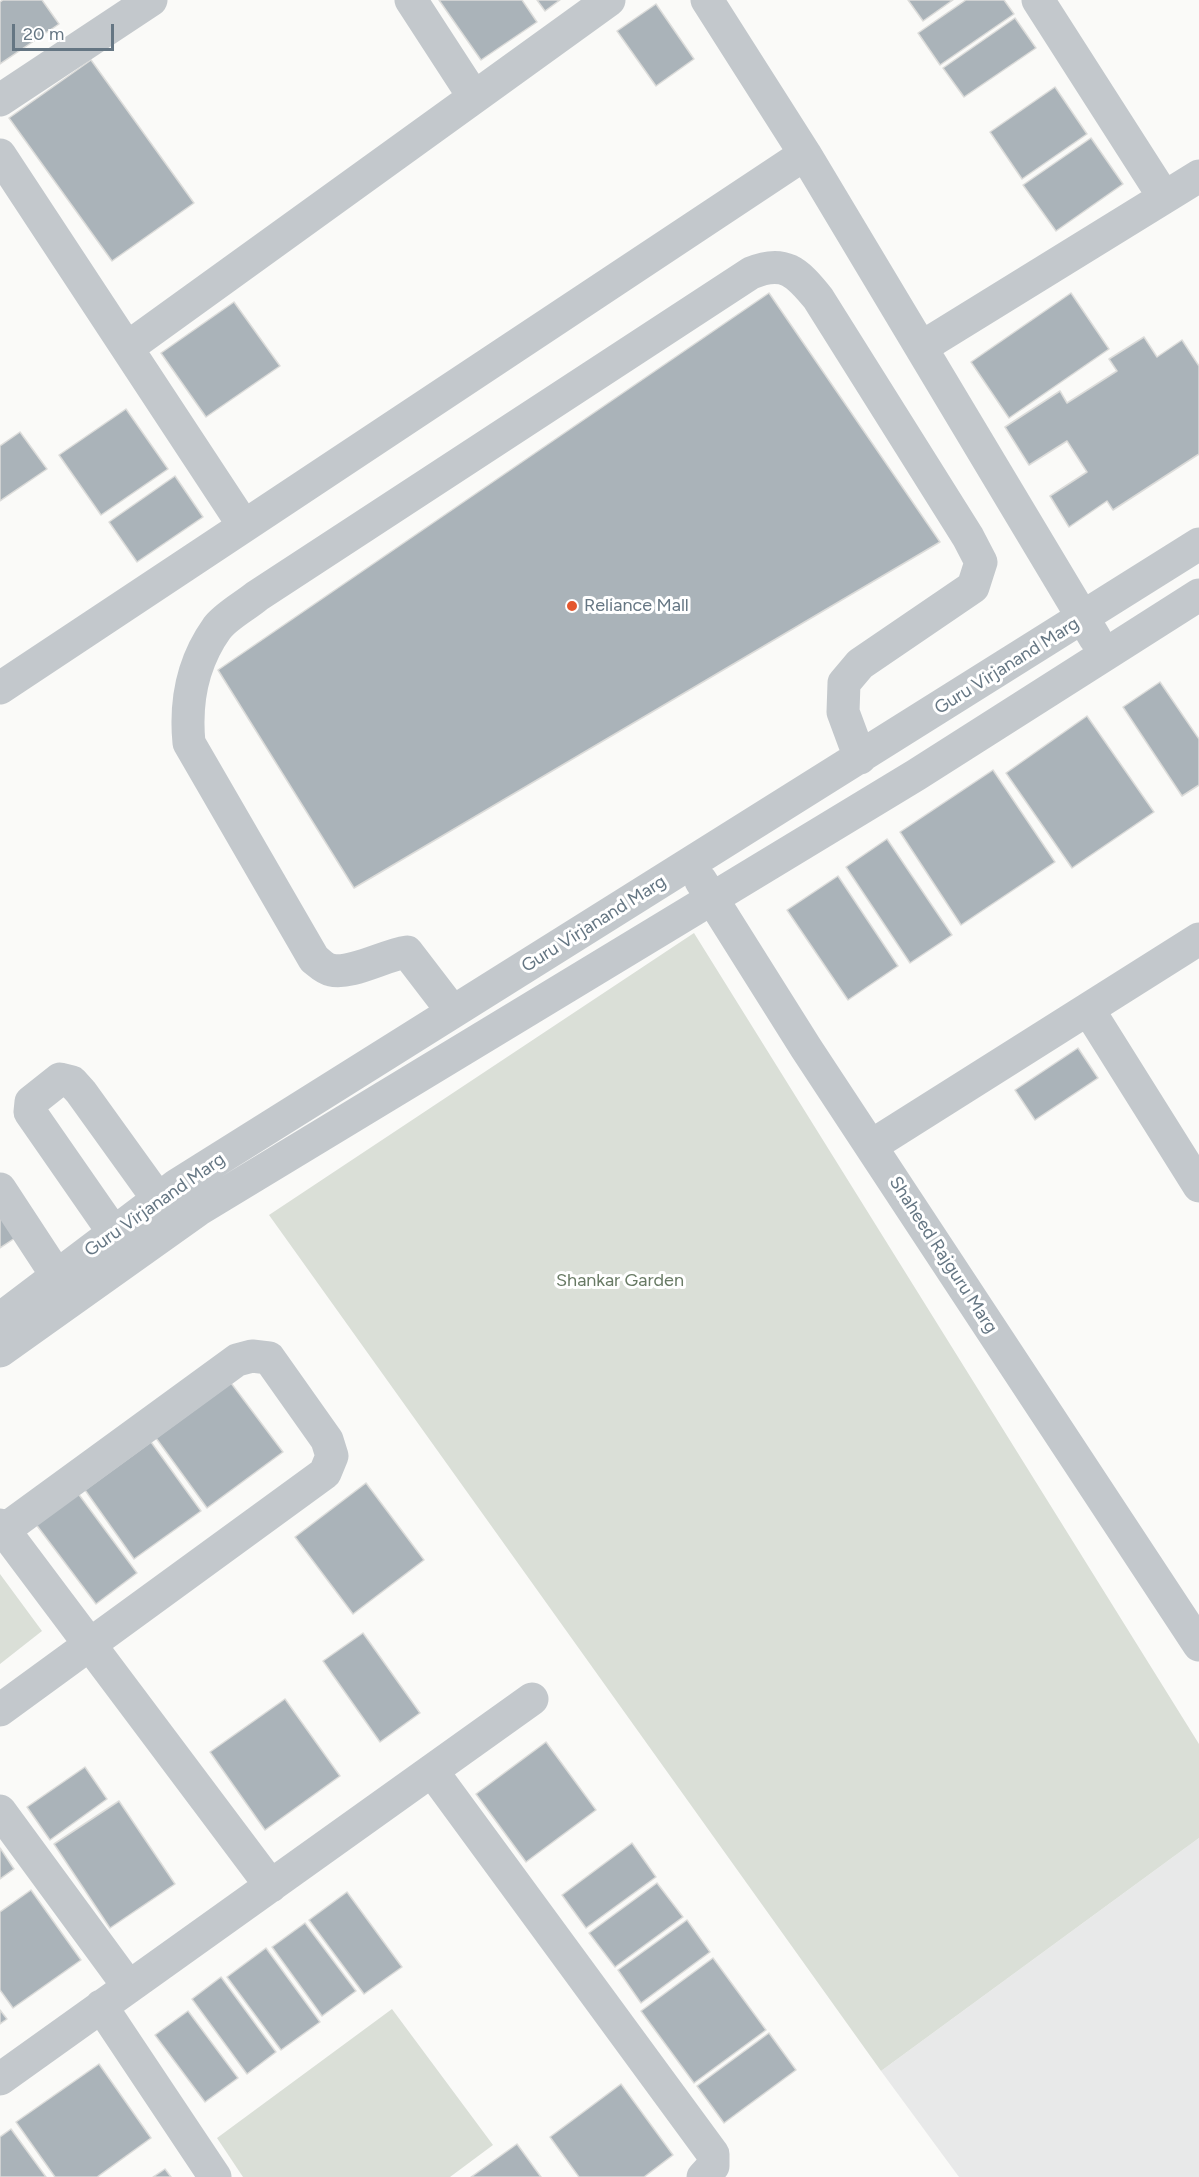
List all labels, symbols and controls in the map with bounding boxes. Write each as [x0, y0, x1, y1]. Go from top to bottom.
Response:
scale bar [15, 12, 117, 50]
text: 20 m [23, 23, 64, 45]
place label: Reliance Mall [584, 595, 689, 617]
marker: Reliance Mall [565, 599, 579, 613]
street label: Guru Virjanand Marg [931, 613, 1083, 719]
street label: Guru Virjanand Marg [518, 871, 670, 977]
street label: Guru Virjanand Marg [81, 1148, 229, 1262]
street label: Shaheed Rajguru Marg [884, 1173, 1002, 1337]
park label: Shankar Garden [556, 1270, 684, 1292]

